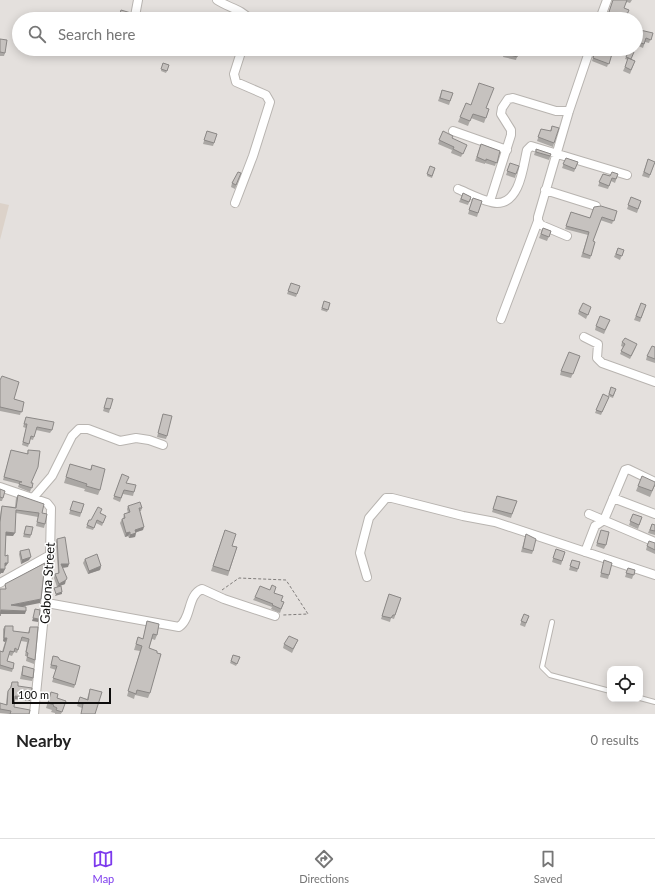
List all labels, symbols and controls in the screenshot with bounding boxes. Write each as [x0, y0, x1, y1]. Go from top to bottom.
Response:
search box [12, 12, 643, 56]
icon: search [26, 23, 48, 45]
text: Search here [58, 25, 135, 43]
street label: Gabona Street [36, 541, 58, 624]
map controls [607, 666, 643, 702]
button: locate [607, 666, 643, 702]
scale bar [12, 686, 111, 705]
text: 100 m [18, 688, 49, 701]
text: Nearby [16, 730, 71, 751]
text: 0 results [591, 732, 639, 748]
tab: Map [92, 848, 114, 885]
tab: Directions [299, 848, 349, 885]
tab: Saved [534, 848, 563, 885]

